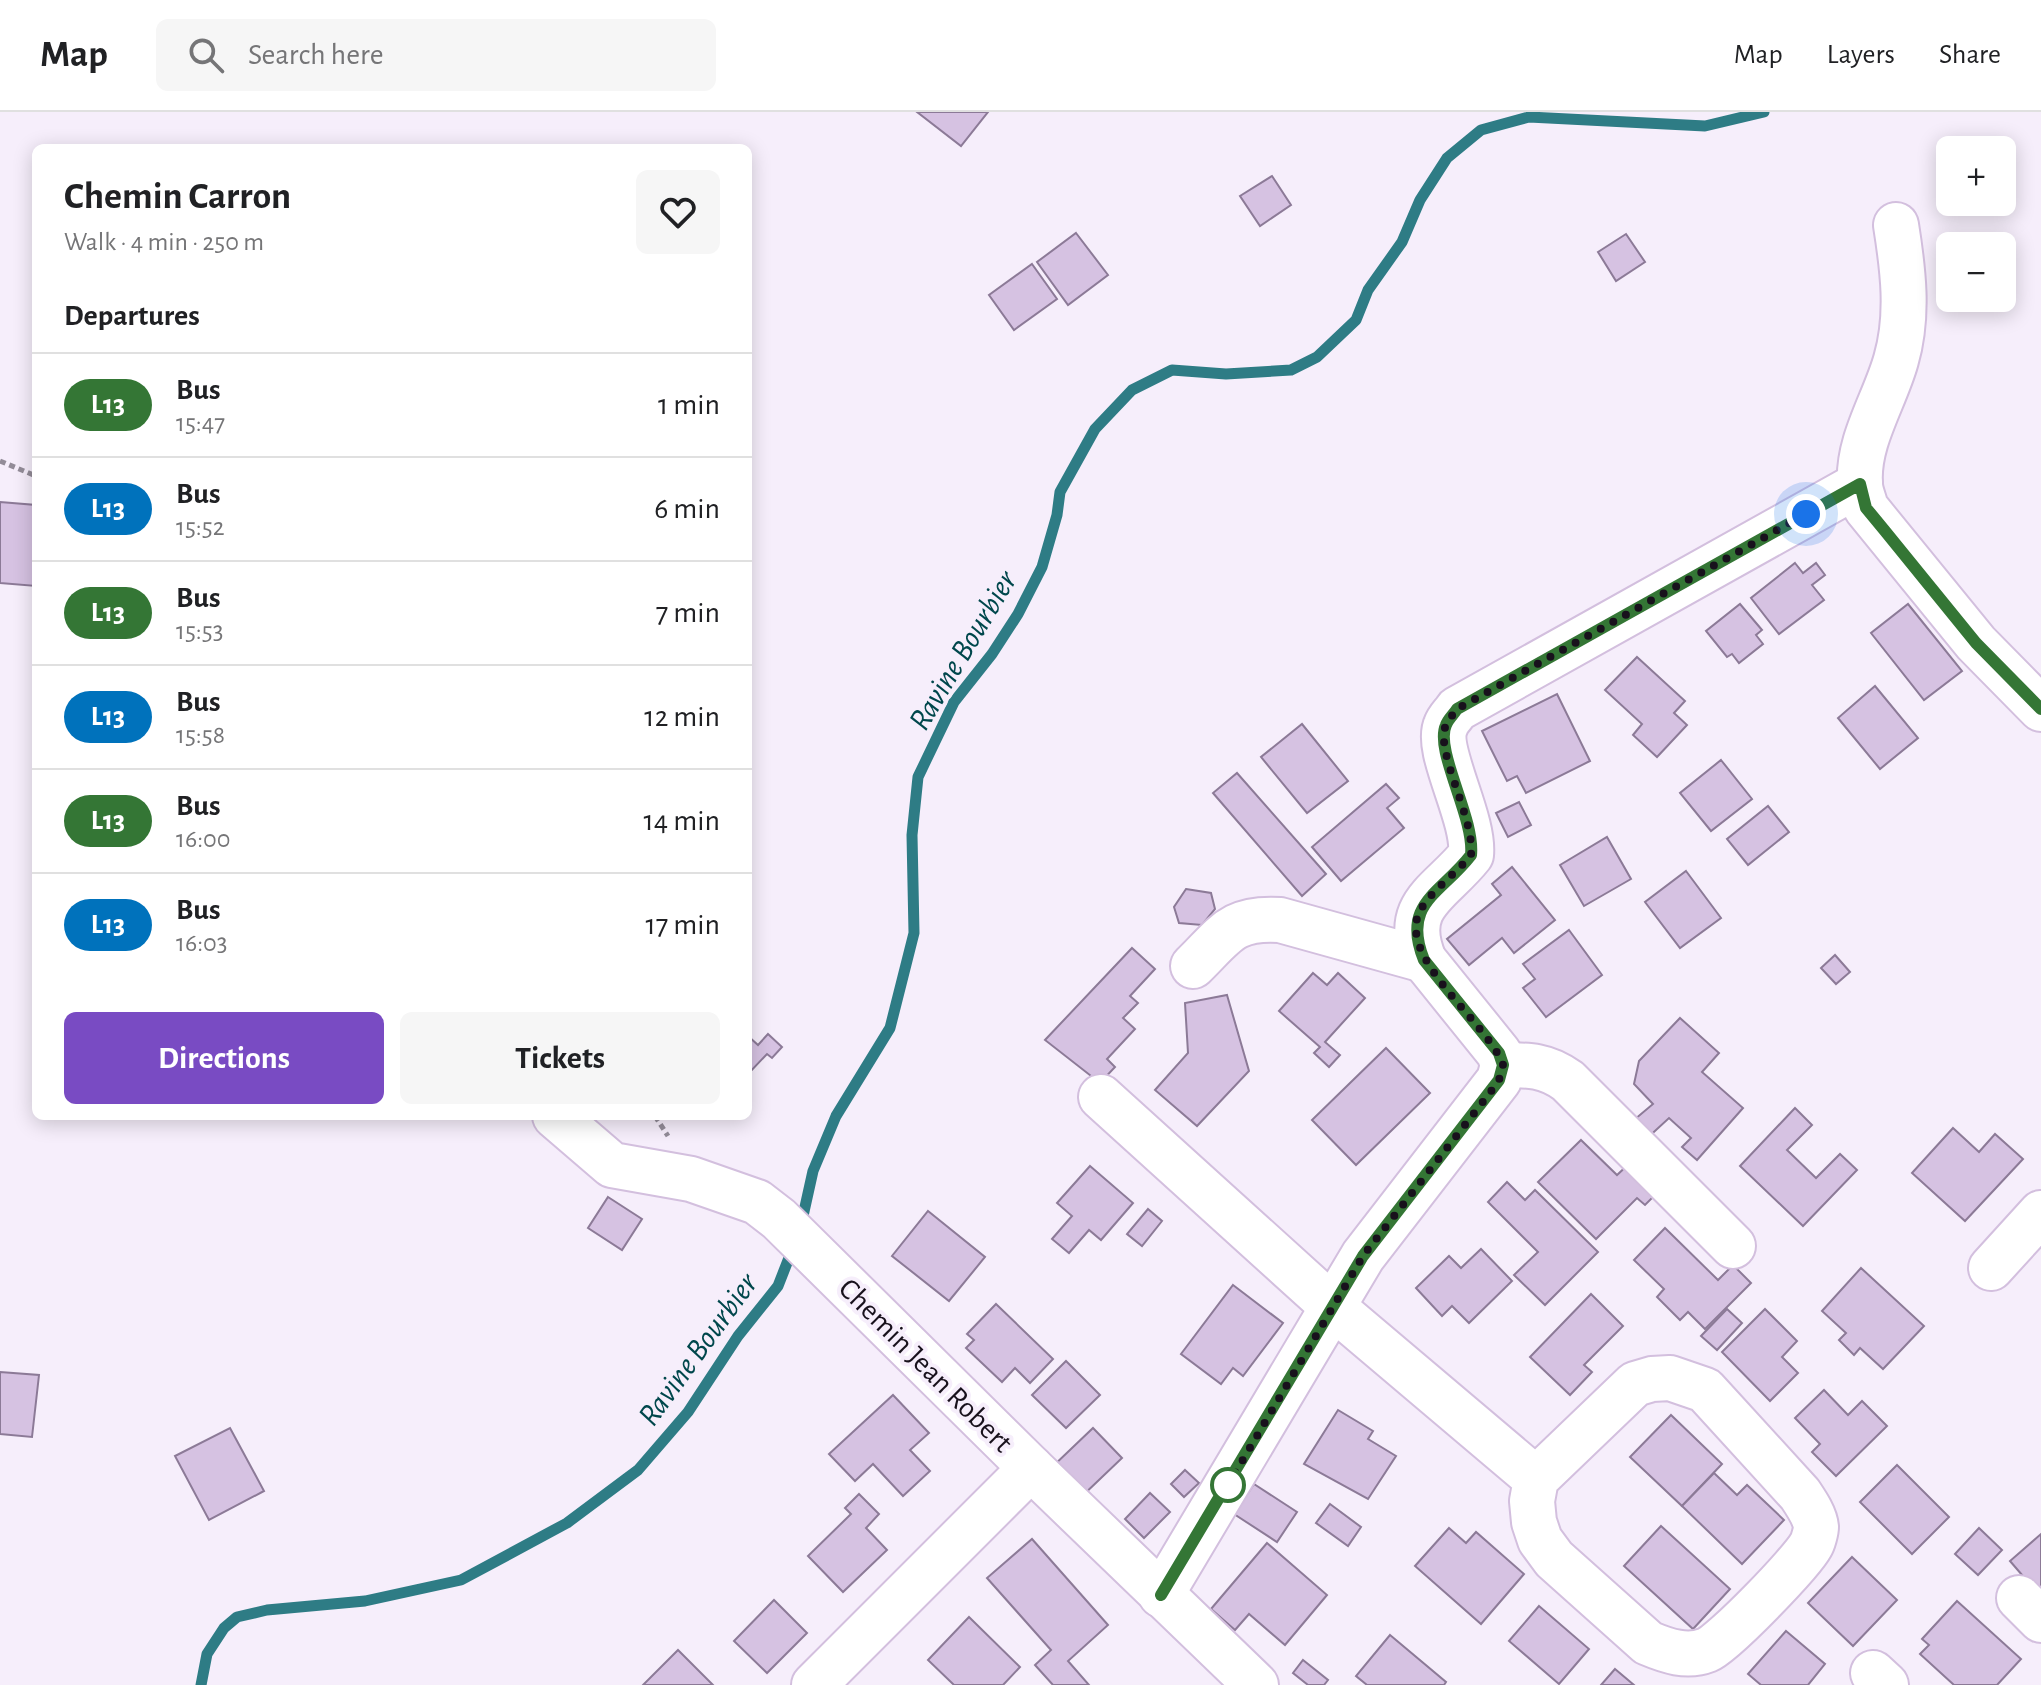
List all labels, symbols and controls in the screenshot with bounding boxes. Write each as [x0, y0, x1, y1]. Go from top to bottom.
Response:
search box [156, 19, 716, 91]
icon: search [184, 33, 228, 77]
text: Map [40, 36, 108, 74]
text: Search here [248, 40, 384, 70]
text: Map [1734, 41, 1783, 69]
text: Layers [1827, 41, 1895, 69]
text: Share [1939, 41, 2001, 69]
map controls [1936, 136, 2016, 312]
button: + [1936, 136, 2016, 216]
button: heart [636, 170, 720, 254]
text: Chemin Carron [64, 178, 291, 216]
text: Walk · 4 min · 250 m [64, 229, 264, 255]
button: − [1936, 232, 2016, 312]
text: Departures [64, 301, 200, 331]
text: Bus [176, 375, 221, 405]
text: 1 min [658, 390, 720, 420]
text: L13 [91, 391, 125, 419]
text: 15:47 [176, 410, 225, 436]
text: Bus [176, 479, 221, 509]
text: 6 min [654, 494, 720, 524]
your location [1786, 494, 1826, 534]
text: L13 [91, 495, 125, 523]
text: 15:52 [176, 514, 224, 540]
water label: Ravine Bourbier [903, 564, 1024, 736]
text: Bus [176, 583, 221, 613]
text: 7 min [656, 598, 720, 628]
text: L13 [91, 599, 125, 627]
text: 15:53 [176, 618, 223, 644]
text: Bus [176, 687, 221, 717]
text: 12 min [644, 702, 720, 732]
text: L13 [91, 703, 125, 731]
text: 15:58 [176, 722, 225, 748]
text: Bus [176, 791, 221, 821]
text: 14 min [644, 806, 720, 836]
text: L13 [91, 807, 125, 835]
text: 16:00 [176, 826, 231, 852]
text: Bus [176, 895, 221, 925]
text: 17 min [645, 910, 720, 940]
text: L13 [91, 911, 125, 939]
text: 16:03 [176, 930, 228, 956]
button: Directions [64, 1012, 384, 1104]
button: Tickets [400, 1012, 720, 1104]
water label: Ravine Bourbier [632, 1266, 764, 1432]
street label: Chemin Jean Robert [833, 1273, 1018, 1459]
unlabelled marker [1211, 1468, 1245, 1502]

